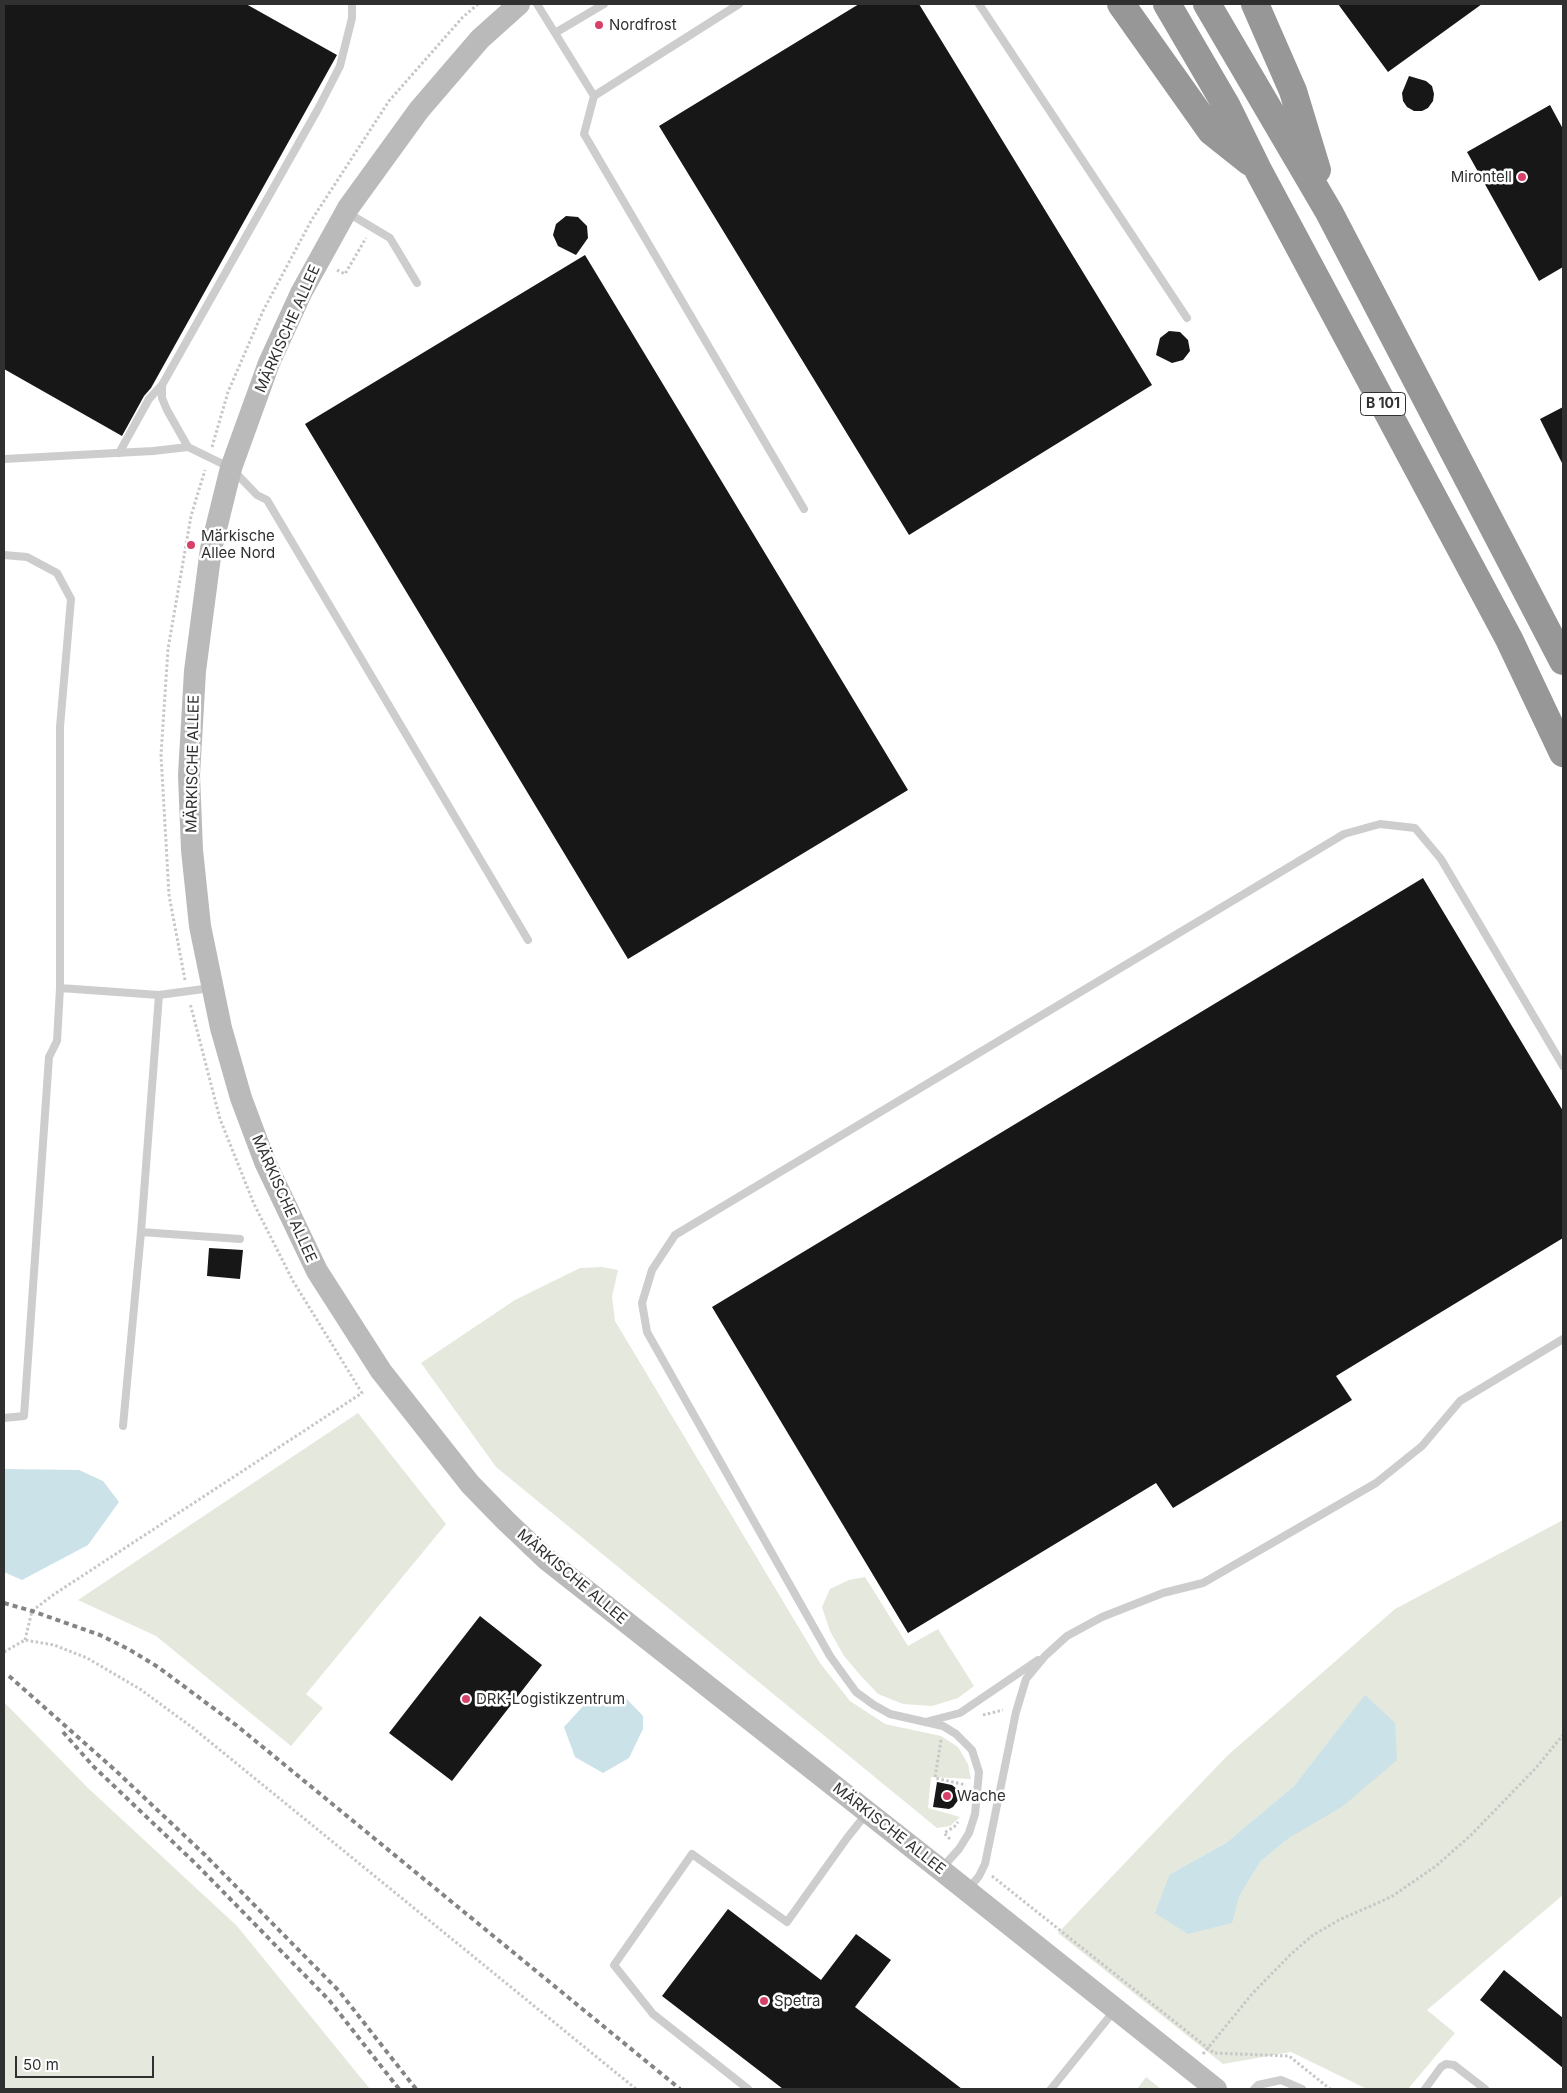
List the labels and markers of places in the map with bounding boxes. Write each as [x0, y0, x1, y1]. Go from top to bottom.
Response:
place label: Nordfrost [609, 16, 677, 34]
marker: Nordfrost [593, 19, 605, 31]
place label: Mirontell [1451, 168, 1512, 186]
marker: Mirontell [1516, 171, 1528, 183]
place label: Märkische Allee Nord [201, 527, 275, 562]
marker: Märkische Allee Nord [185, 539, 197, 551]
place label: DRK-Logistikzentrum [476, 1690, 625, 1708]
marker: DRK-Logistikzentrum [460, 1693, 472, 1705]
place label: Wache [957, 1787, 1006, 1805]
marker: Wache [941, 1790, 953, 1802]
place label: Spetra [774, 1992, 821, 2010]
marker: Spetra [758, 1995, 770, 2007]

